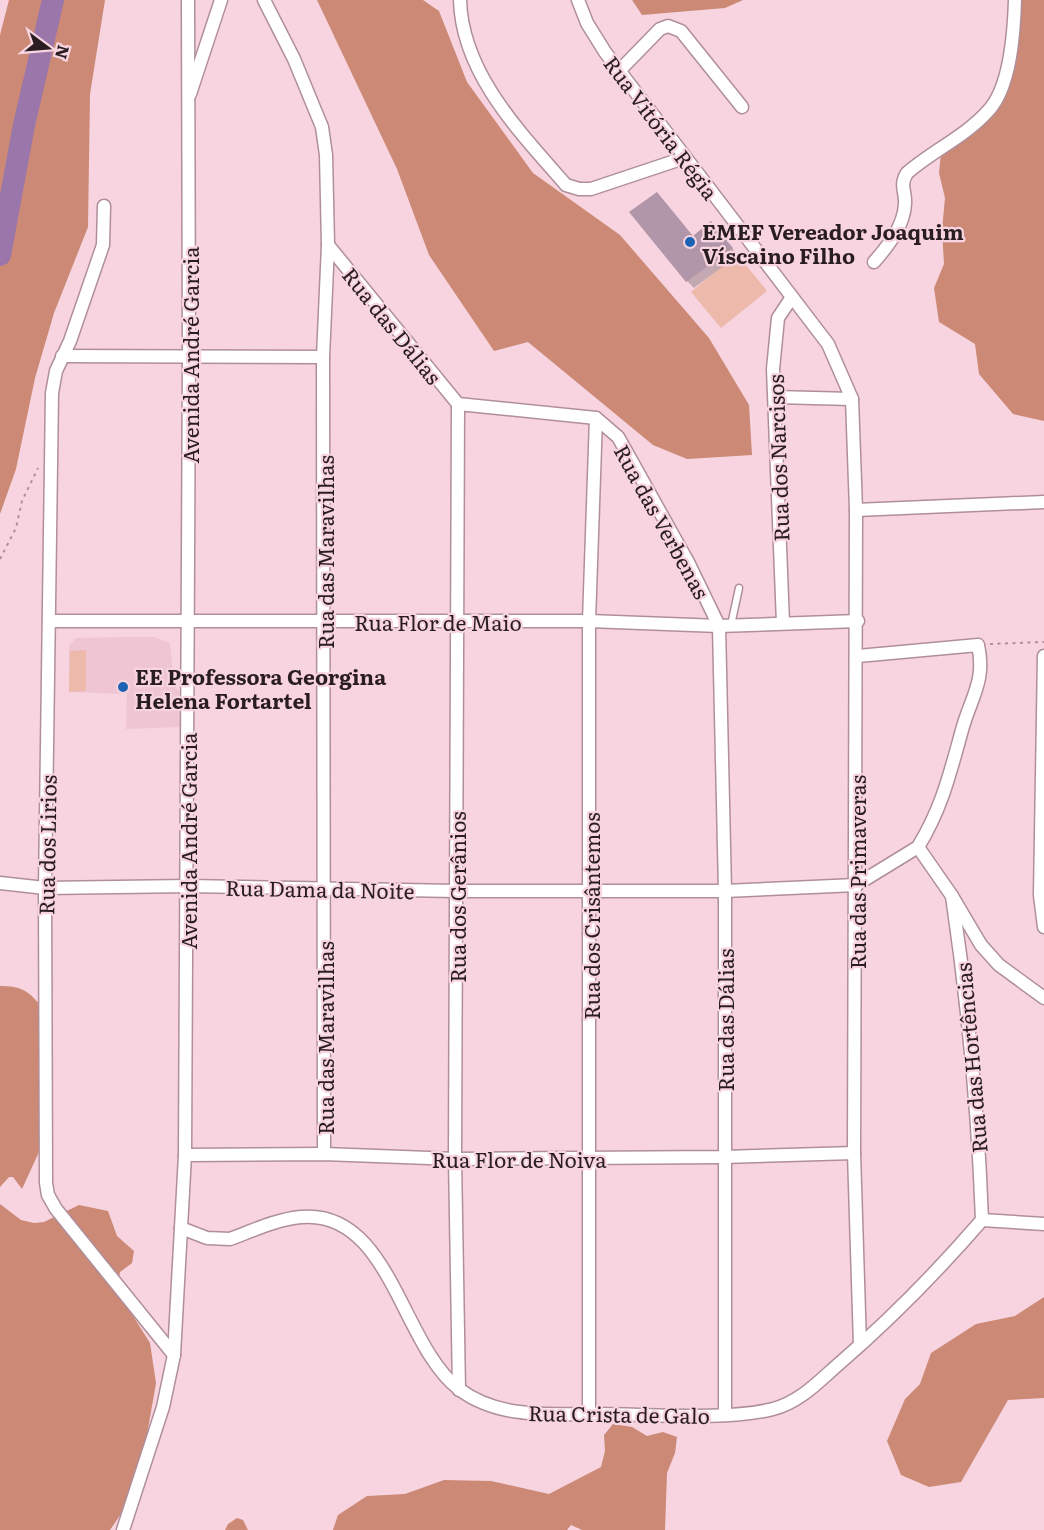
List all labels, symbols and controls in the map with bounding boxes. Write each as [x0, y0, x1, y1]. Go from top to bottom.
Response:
north arrow [18, 18, 78, 78]
text: N [50, 43, 77, 62]
street label: Rua Vitória Régia [598, 49, 727, 206]
place label: EMEF Vereador Joaquim Víscaino Filho [702, 215, 964, 270]
marker: EMEF Vereador Joaquim Víscaino Filho [683, 235, 697, 249]
street label: Avenida André Garcia [174, 246, 205, 464]
street label: Rua das Dálias [336, 260, 450, 390]
street label: Rua dos Narcisos [759, 374, 795, 542]
street label: Rua das Verbenas [608, 438, 718, 604]
street label: Rua das Maravilhas [309, 455, 340, 649]
street label: Rua Flor de Maio [354, 606, 522, 637]
place label: EE Professora Georgina Helena Fortartel [135, 660, 387, 715]
marker: EE Professora Georgina Helena Fortartel [116, 680, 130, 694]
street label: Avenida André Garcia [172, 732, 203, 950]
street label: Rua dos Lirios [29, 775, 63, 915]
street label: Rua das Primaveras [841, 775, 872, 969]
street label: Rua dos Gerânios [441, 811, 472, 983]
street label: Rua dos Crisântemos [575, 812, 606, 1020]
street label: Rua Dama da Noite [225, 871, 415, 905]
street label: Rua das Maravilhas [309, 941, 340, 1135]
street label: Rua das Dálias [709, 949, 740, 1091]
street label: Rua das Hortências [946, 961, 994, 1155]
street label: Rua Flor de Noiva [432, 1143, 607, 1174]
street label: Rua Crista de Galo [528, 1396, 710, 1430]

